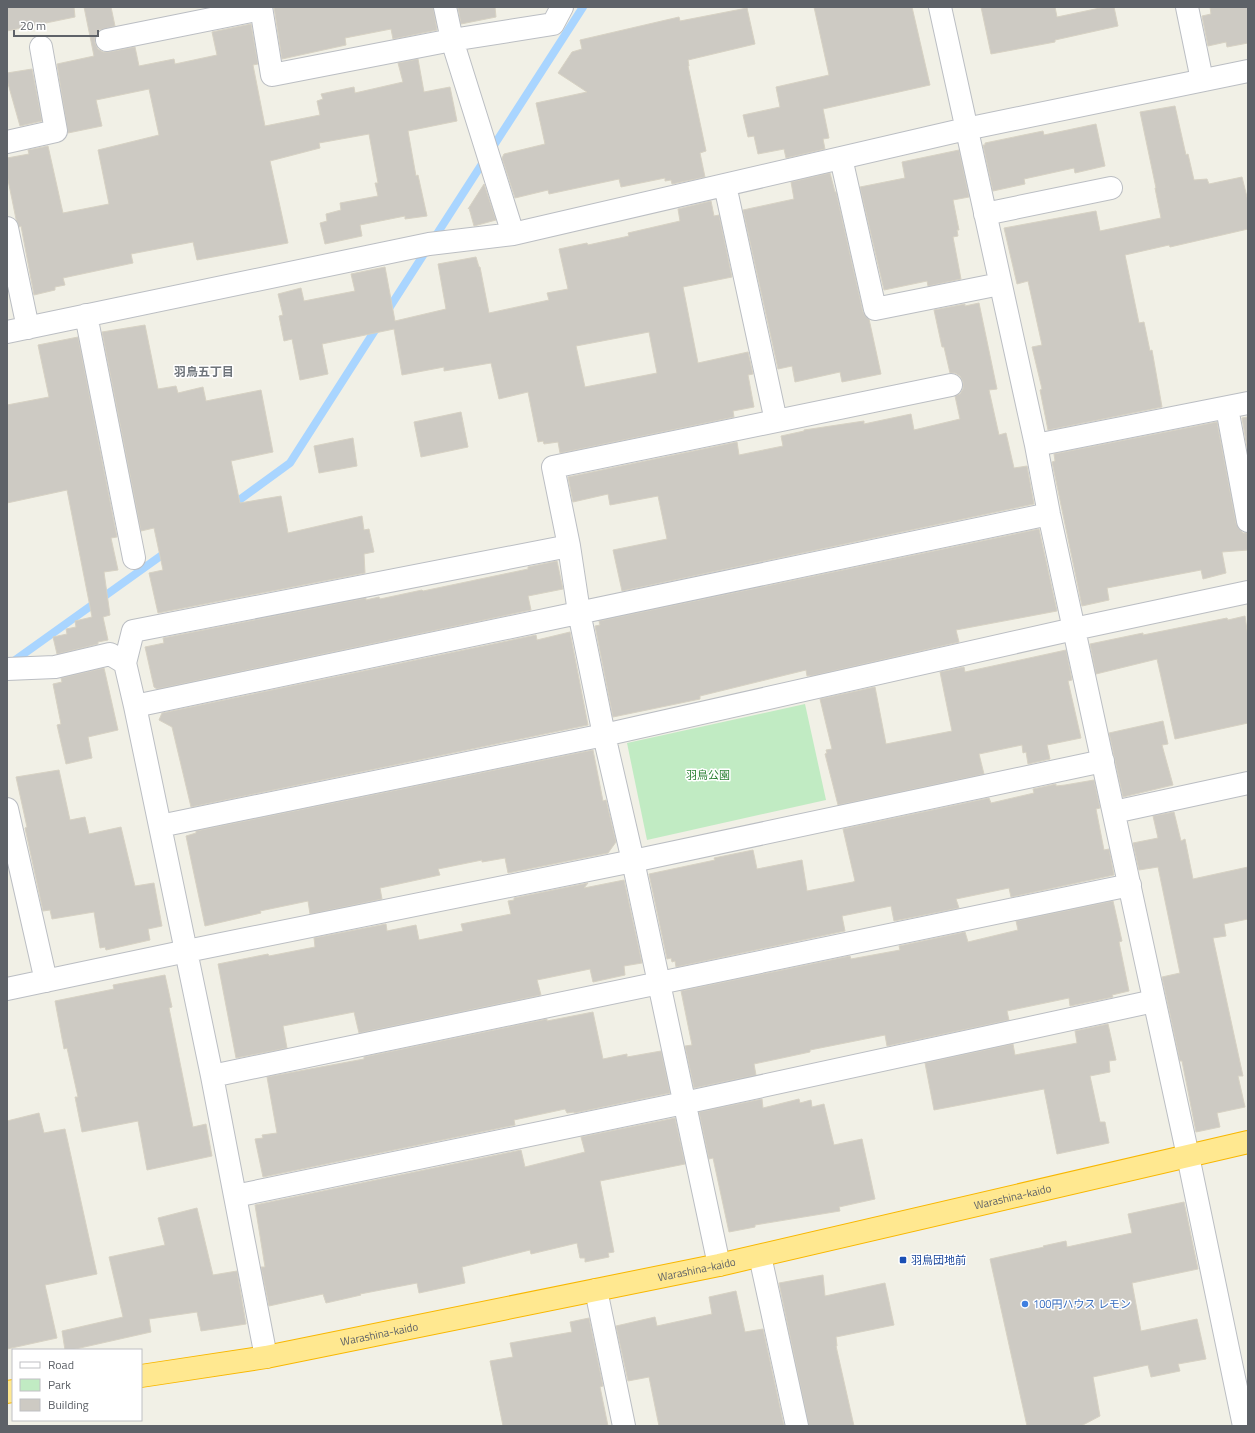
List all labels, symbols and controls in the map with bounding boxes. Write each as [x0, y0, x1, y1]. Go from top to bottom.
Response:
scale bar [14, 12, 98, 38]
text: 20 m [20, 16, 46, 35]
district label: 羽鳥五丁目 [174, 362, 234, 381]
park label: 羽鳥公園 [686, 767, 730, 783]
street label: Warashina-kaido [972, 1180, 1053, 1213]
place label: 羽鳥団地前 [911, 1252, 966, 1268]
street label: Warashina-kaido [656, 1253, 737, 1285]
marker: 羽鳥団地前 [898, 1255, 908, 1265]
place label: 100円ハウス レモン [1033, 1296, 1131, 1312]
marker: 100円ハウス レモン [1020, 1299, 1030, 1309]
street label: Warashina-kaido [339, 1318, 420, 1350]
legend [12, 1349, 142, 1421]
text: Road [48, 1355, 74, 1374]
text: Park [48, 1375, 71, 1394]
text: Building [48, 1395, 89, 1414]

